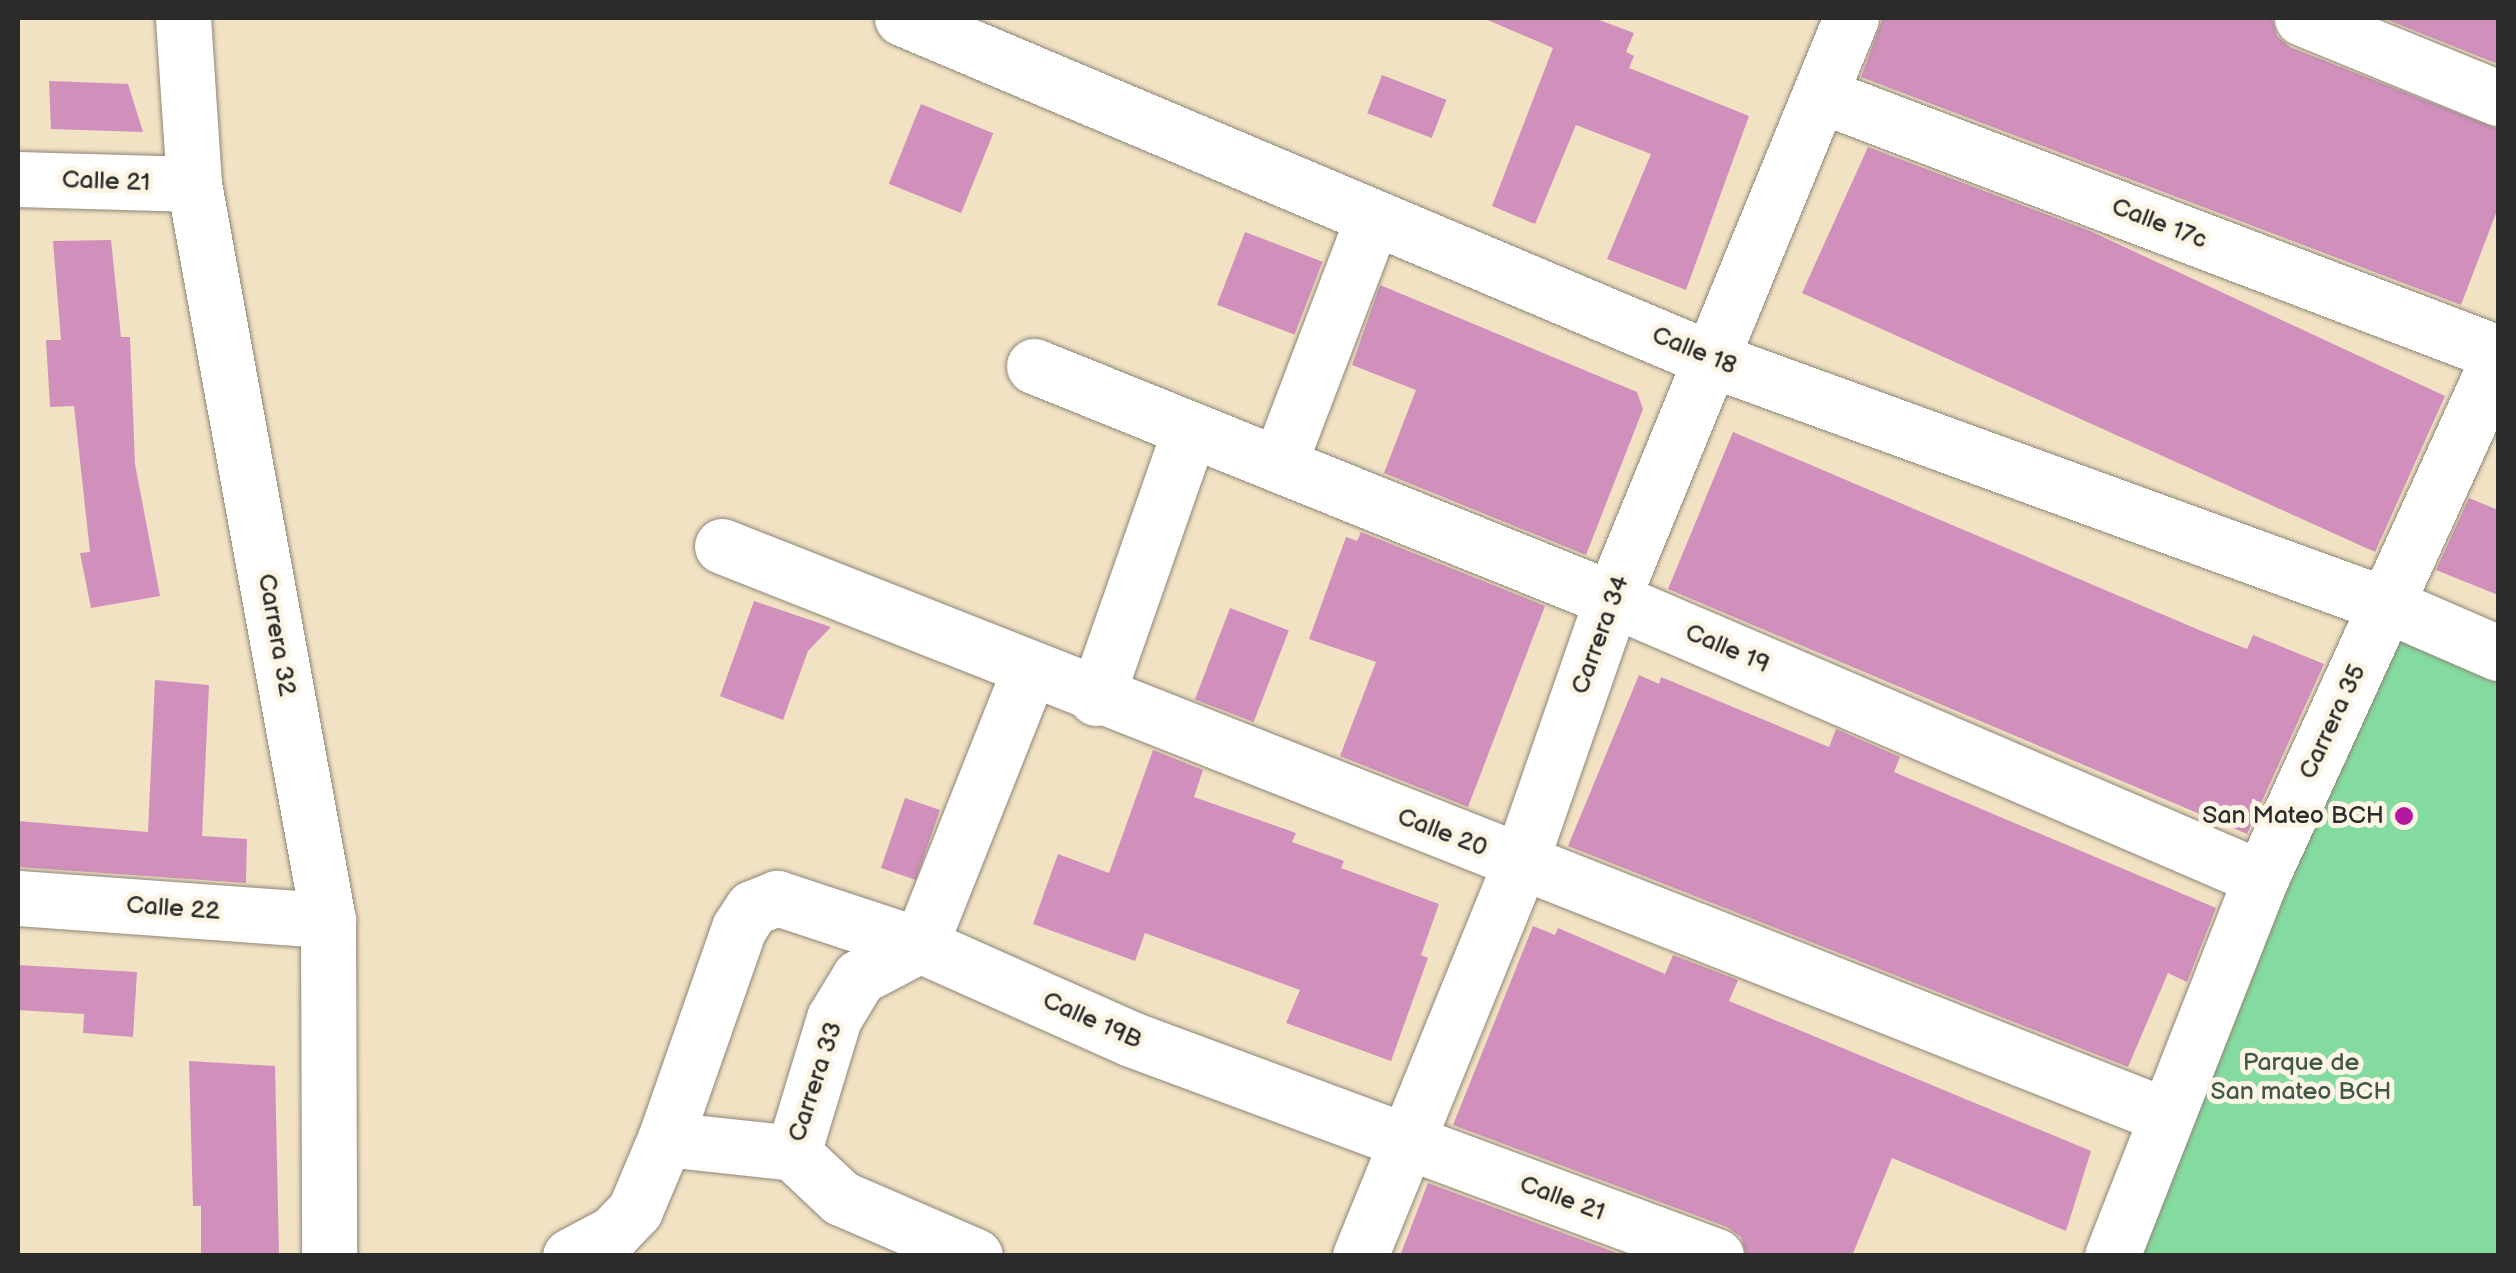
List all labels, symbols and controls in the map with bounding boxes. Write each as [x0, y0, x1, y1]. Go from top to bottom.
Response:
street label: Calle 21 [61, 165, 151, 199]
street label: Calle 17c [2107, 192, 2211, 256]
street label: Calle 18 [1647, 320, 1741, 382]
street label: Carrera 32 [250, 571, 302, 699]
street label: Carrera 34 [1566, 571, 1636, 699]
street label: Calle 19 [1680, 618, 1774, 680]
street label: Carrera 35 [2293, 660, 2373, 784]
place label: San Mateo BCH [2202, 801, 2384, 831]
street label: Calle 20 [1393, 802, 1491, 864]
marker: San Mateo BCH [2393, 805, 2415, 827]
street label: Calle 22 [125, 891, 221, 927]
street label: Calle 19B [1038, 986, 1146, 1056]
street label: Carrera 33 [783, 1018, 849, 1146]
park label: Parque de San mateo BCH [2211, 1049, 2391, 1108]
street label: Calle 21 [1515, 1170, 1609, 1228]

